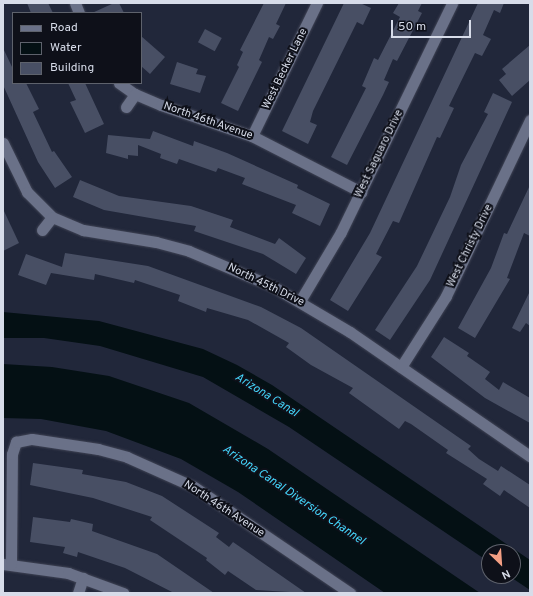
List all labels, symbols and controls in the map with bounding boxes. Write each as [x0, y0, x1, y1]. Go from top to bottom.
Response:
legend [12, 12, 142, 84]
scale bar [393, 12, 473, 38]
text: 50 m [398, 19, 426, 35]
text: Road [50, 20, 78, 36]
street label: West Becker Lane [260, 26, 310, 112]
text: Water [50, 40, 82, 56]
text: Building [50, 60, 94, 76]
street label: North 46th Avenue [161, 99, 255, 143]
street label: West Saguaro Drive [352, 108, 406, 200]
street label: West Christy Drive [444, 202, 496, 290]
street label: North 45th Drive [226, 261, 306, 309]
water label: Arizona Canal [232, 371, 300, 421]
water label: Arizona Canal Diversion Channel [219, 443, 367, 549]
street label: North 46th Avenue [181, 478, 267, 540]
north arrow [481, 544, 521, 584]
text: N [499, 566, 512, 582]

